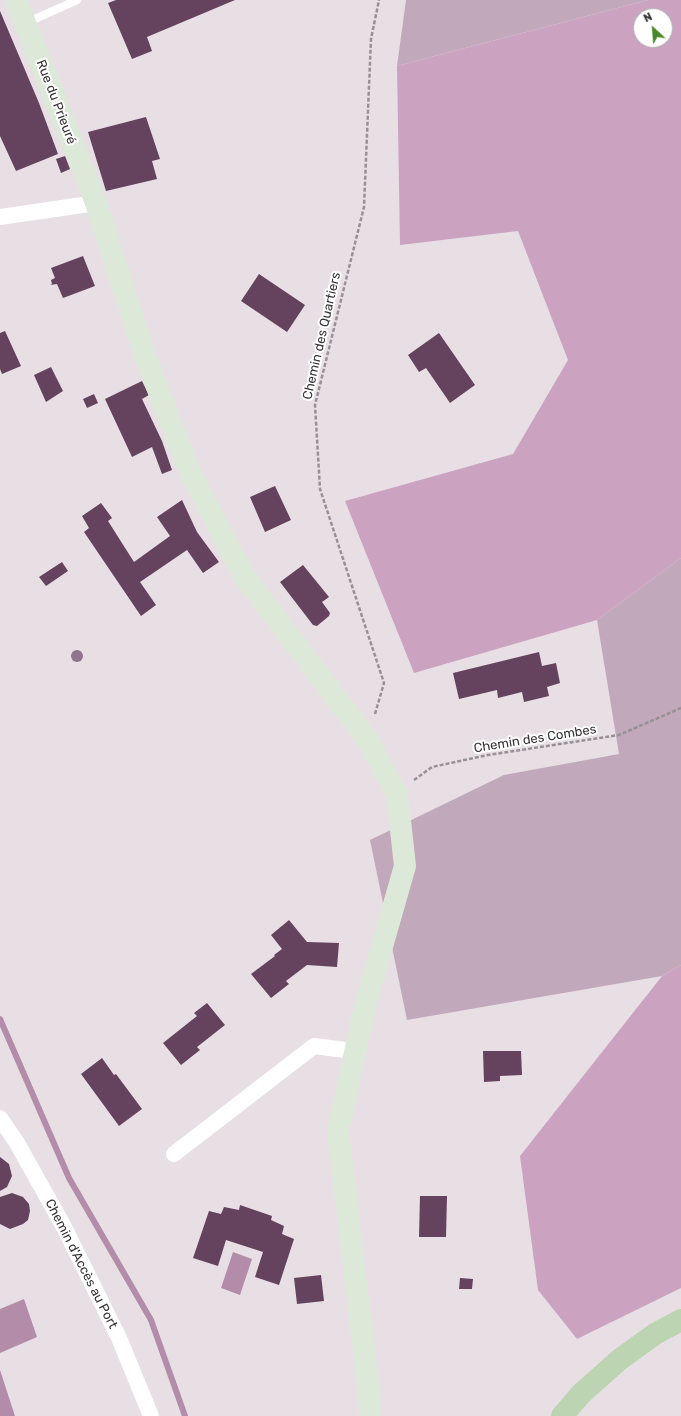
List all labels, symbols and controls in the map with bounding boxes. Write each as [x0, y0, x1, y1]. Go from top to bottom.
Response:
north arrow [633, 8, 673, 48]
text: N [642, 10, 654, 25]
street label: Rue du Prieuré [33, 58, 79, 146]
street label: Chemin des Quartiers [300, 271, 344, 401]
street label: Chemin des Combes [473, 722, 597, 756]
street label: Chemin d'Accès au Port [42, 1197, 120, 1331]

